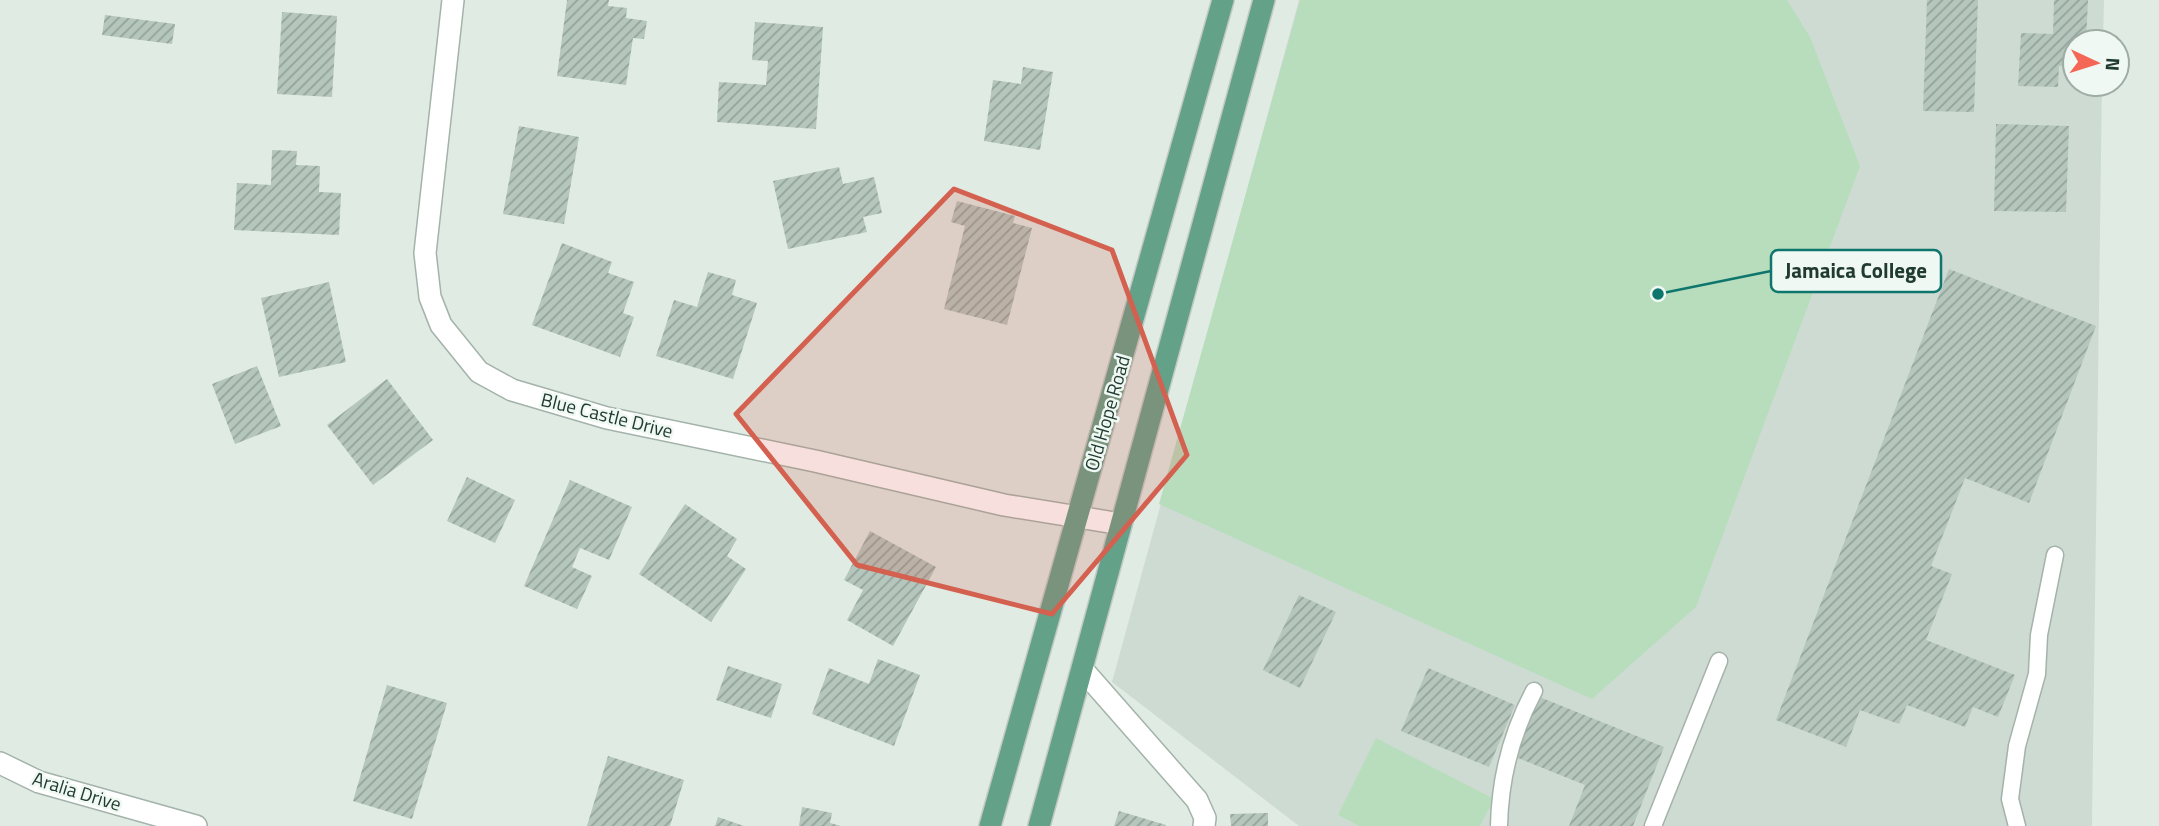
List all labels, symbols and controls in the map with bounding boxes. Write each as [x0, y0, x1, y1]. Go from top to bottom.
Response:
north arrow [2061, 28, 2131, 98]
text: N [2099, 57, 2128, 72]
callout: Jamaica College [1771, 250, 1941, 292]
text: Jamaica College [1785, 254, 1927, 286]
street label: Old Hope Road [1076, 352, 1137, 474]
street label: Blue Castle Drive [538, 384, 676, 445]
street label: Aralia Drive [29, 763, 125, 818]

